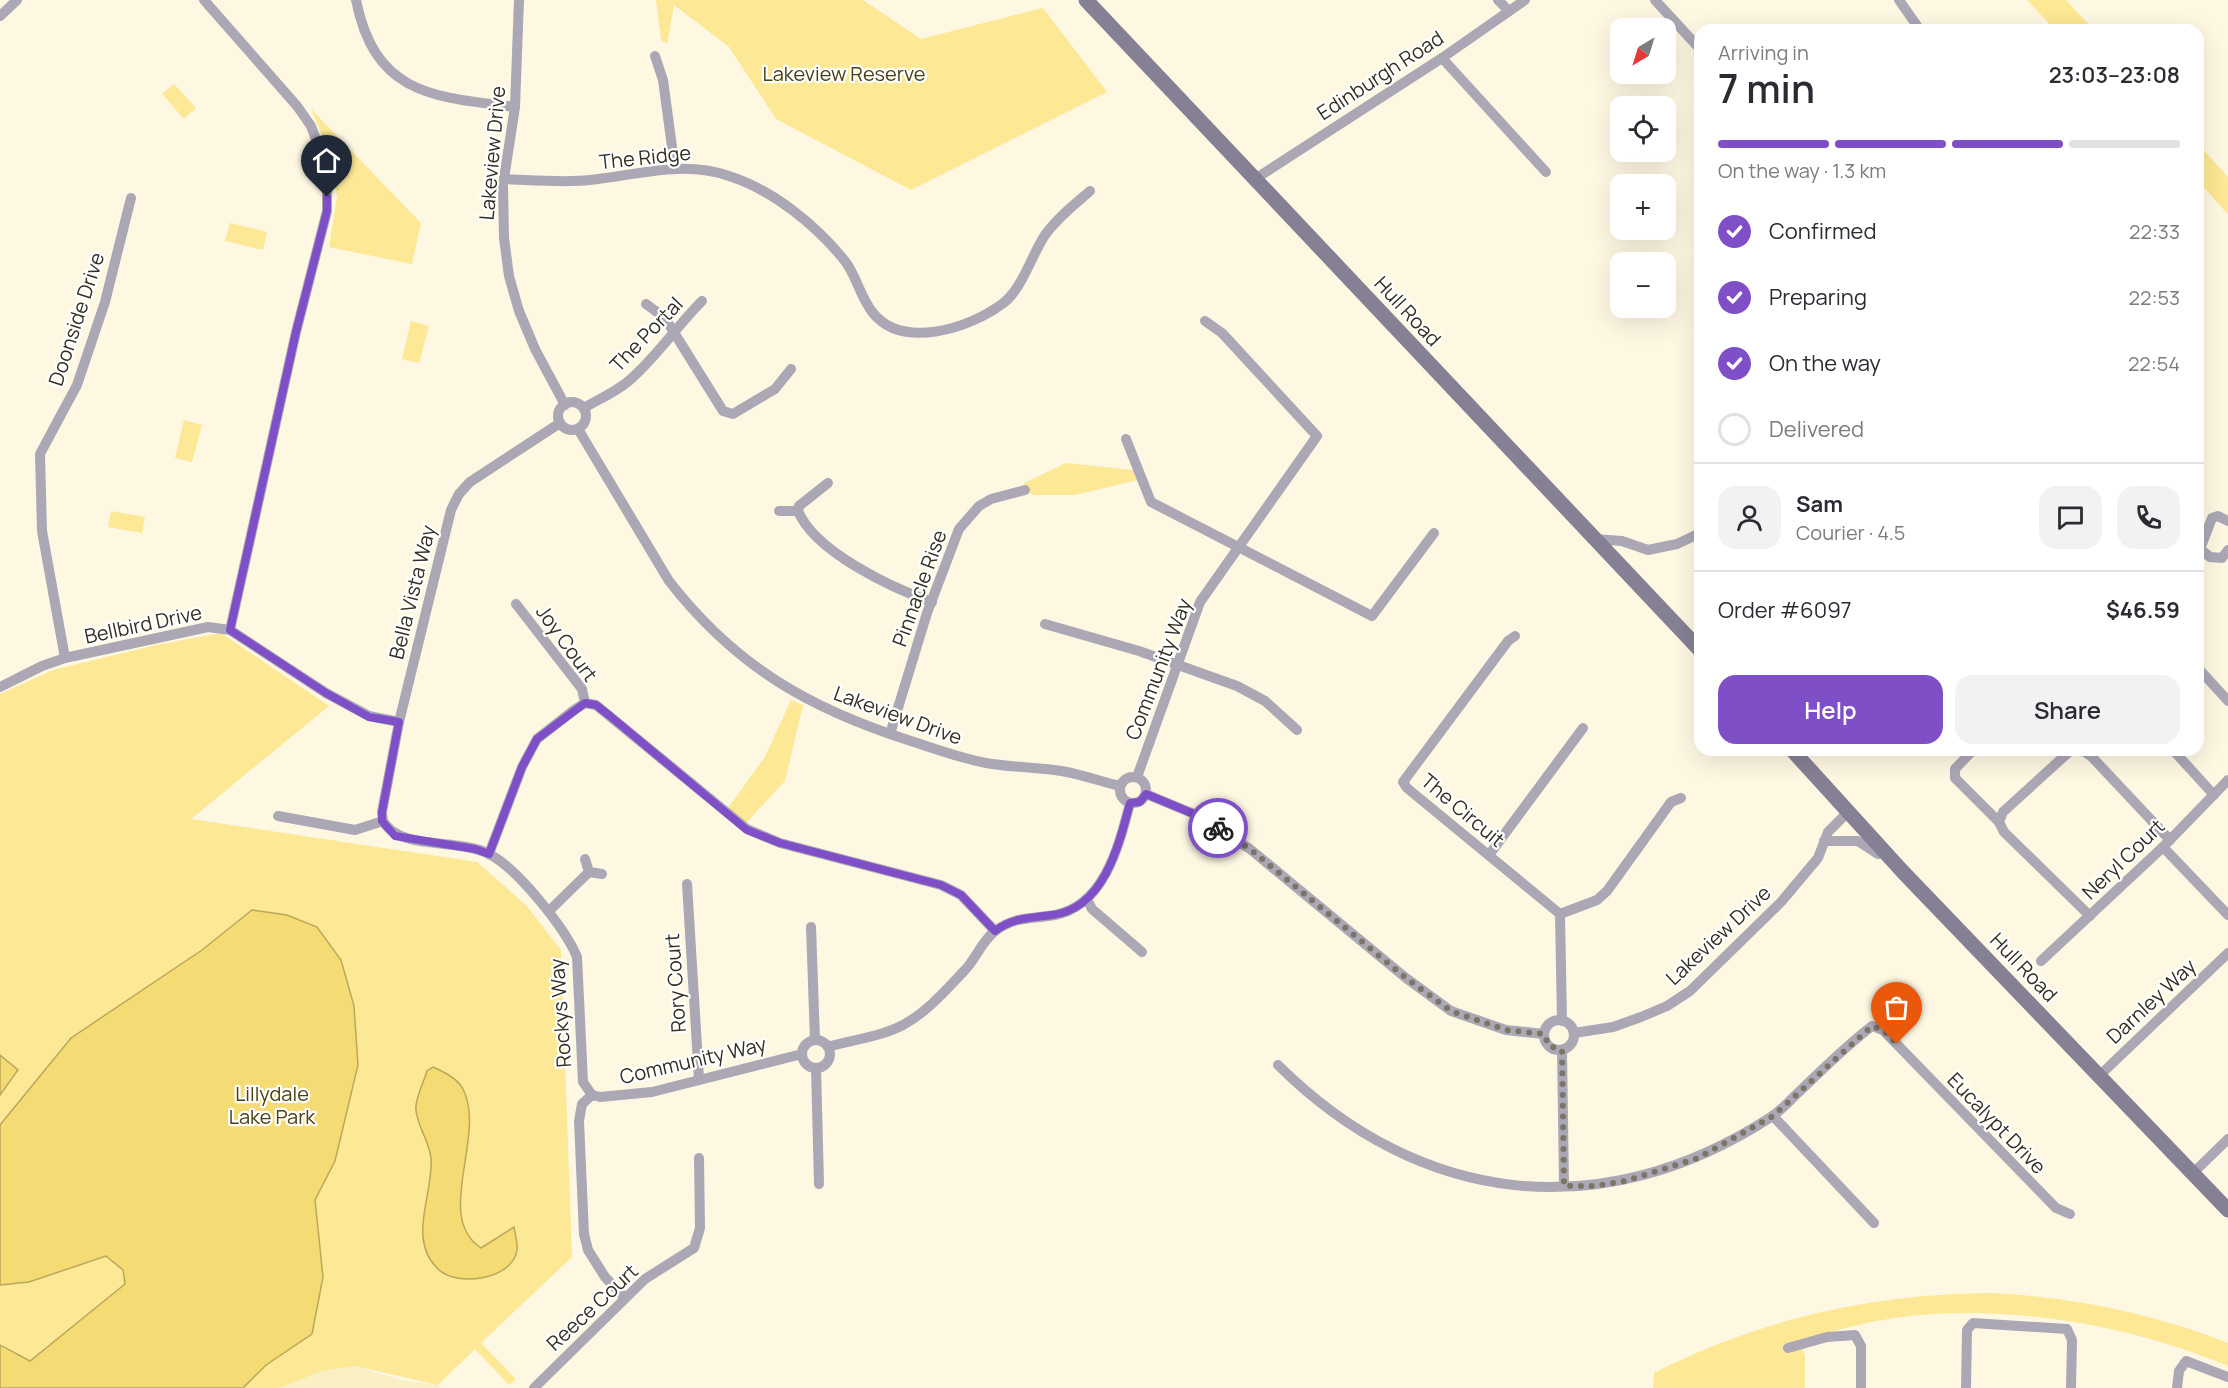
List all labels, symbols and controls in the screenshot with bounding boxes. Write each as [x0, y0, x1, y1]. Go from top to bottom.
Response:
north arrow [1610, 18, 1676, 84]
map controls [1610, 18, 1676, 318]
street label: Edinburgh Road [1312, 24, 1448, 126]
text: Arriving in [1718, 39, 1809, 66]
park label: Lakeview Reserve [763, 60, 925, 87]
text: 23:03–23:08 [2049, 60, 2180, 90]
text: 7 min [1718, 61, 1815, 115]
street label: Lakeview Drive [473, 85, 511, 221]
button: locate [1610, 96, 1676, 162]
pin [301, 135, 352, 197]
street label: The Ridge [598, 139, 692, 175]
icon: home [310, 144, 343, 177]
text: On the way · 1.3 km [1718, 157, 1886, 184]
button: + [1610, 174, 1676, 240]
icon: check [1718, 215, 1751, 248]
text: Confirmed [1769, 216, 1877, 246]
text: 22:33 [2129, 218, 2180, 245]
street label: Doonside Drive [42, 249, 110, 389]
button: − [1610, 252, 1676, 318]
street label: Hull Road [1369, 270, 1447, 352]
icon: check [1718, 281, 1751, 314]
text: Preparing [1769, 282, 1867, 312]
text: 22:53 [2129, 284, 2180, 311]
street label: The Portal [604, 291, 688, 377]
icon: check [1718, 347, 1751, 380]
text: On the way [1769, 348, 1881, 378]
text: 22:54 [2128, 350, 2180, 377]
text: Delivered [1769, 414, 1864, 444]
button: person [1718, 486, 1781, 549]
button: chat [2039, 486, 2102, 549]
button: phone [2117, 486, 2180, 549]
text: Sam [1796, 489, 1843, 519]
text: Courier · 4.5 [1796, 519, 1905, 546]
street label: Bella Vista Way [382, 522, 442, 662]
street label: Pinnacle Rise [885, 526, 953, 650]
street label: Community Way [1119, 594, 1198, 744]
text: Order #6097 [1718, 595, 1852, 625]
text: $46.59 [2106, 595, 2180, 625]
street label: Bellbird Drive [82, 598, 204, 650]
street label: Joy Court [530, 599, 604, 687]
button: Help [1718, 675, 1943, 744]
button: Share [1955, 675, 2180, 744]
street label: Lakeview Drive [830, 679, 966, 751]
street label: The Circuit [1416, 767, 1510, 853]
courier [1188, 798, 1248, 858]
icon: bike [1202, 812, 1235, 845]
street label: Neryl Court [2076, 813, 2170, 905]
street label: Lakeview Drive [1660, 879, 1776, 991]
street label: Hull Road [1984, 927, 2064, 1007]
street label: Rory Court [658, 933, 692, 1033]
street label: Darnley Way [2100, 952, 2202, 1049]
street label: Rockys Way [543, 957, 577, 1068]
pin [1871, 982, 1922, 1044]
icon: bag [1880, 991, 1913, 1024]
street label: Community Way [617, 1030, 769, 1090]
street label: Eucalypt Drive [1942, 1066, 2052, 1180]
park label: Lillydale Lake Park [229, 1080, 316, 1130]
street label: Reece Court [540, 1258, 644, 1356]

